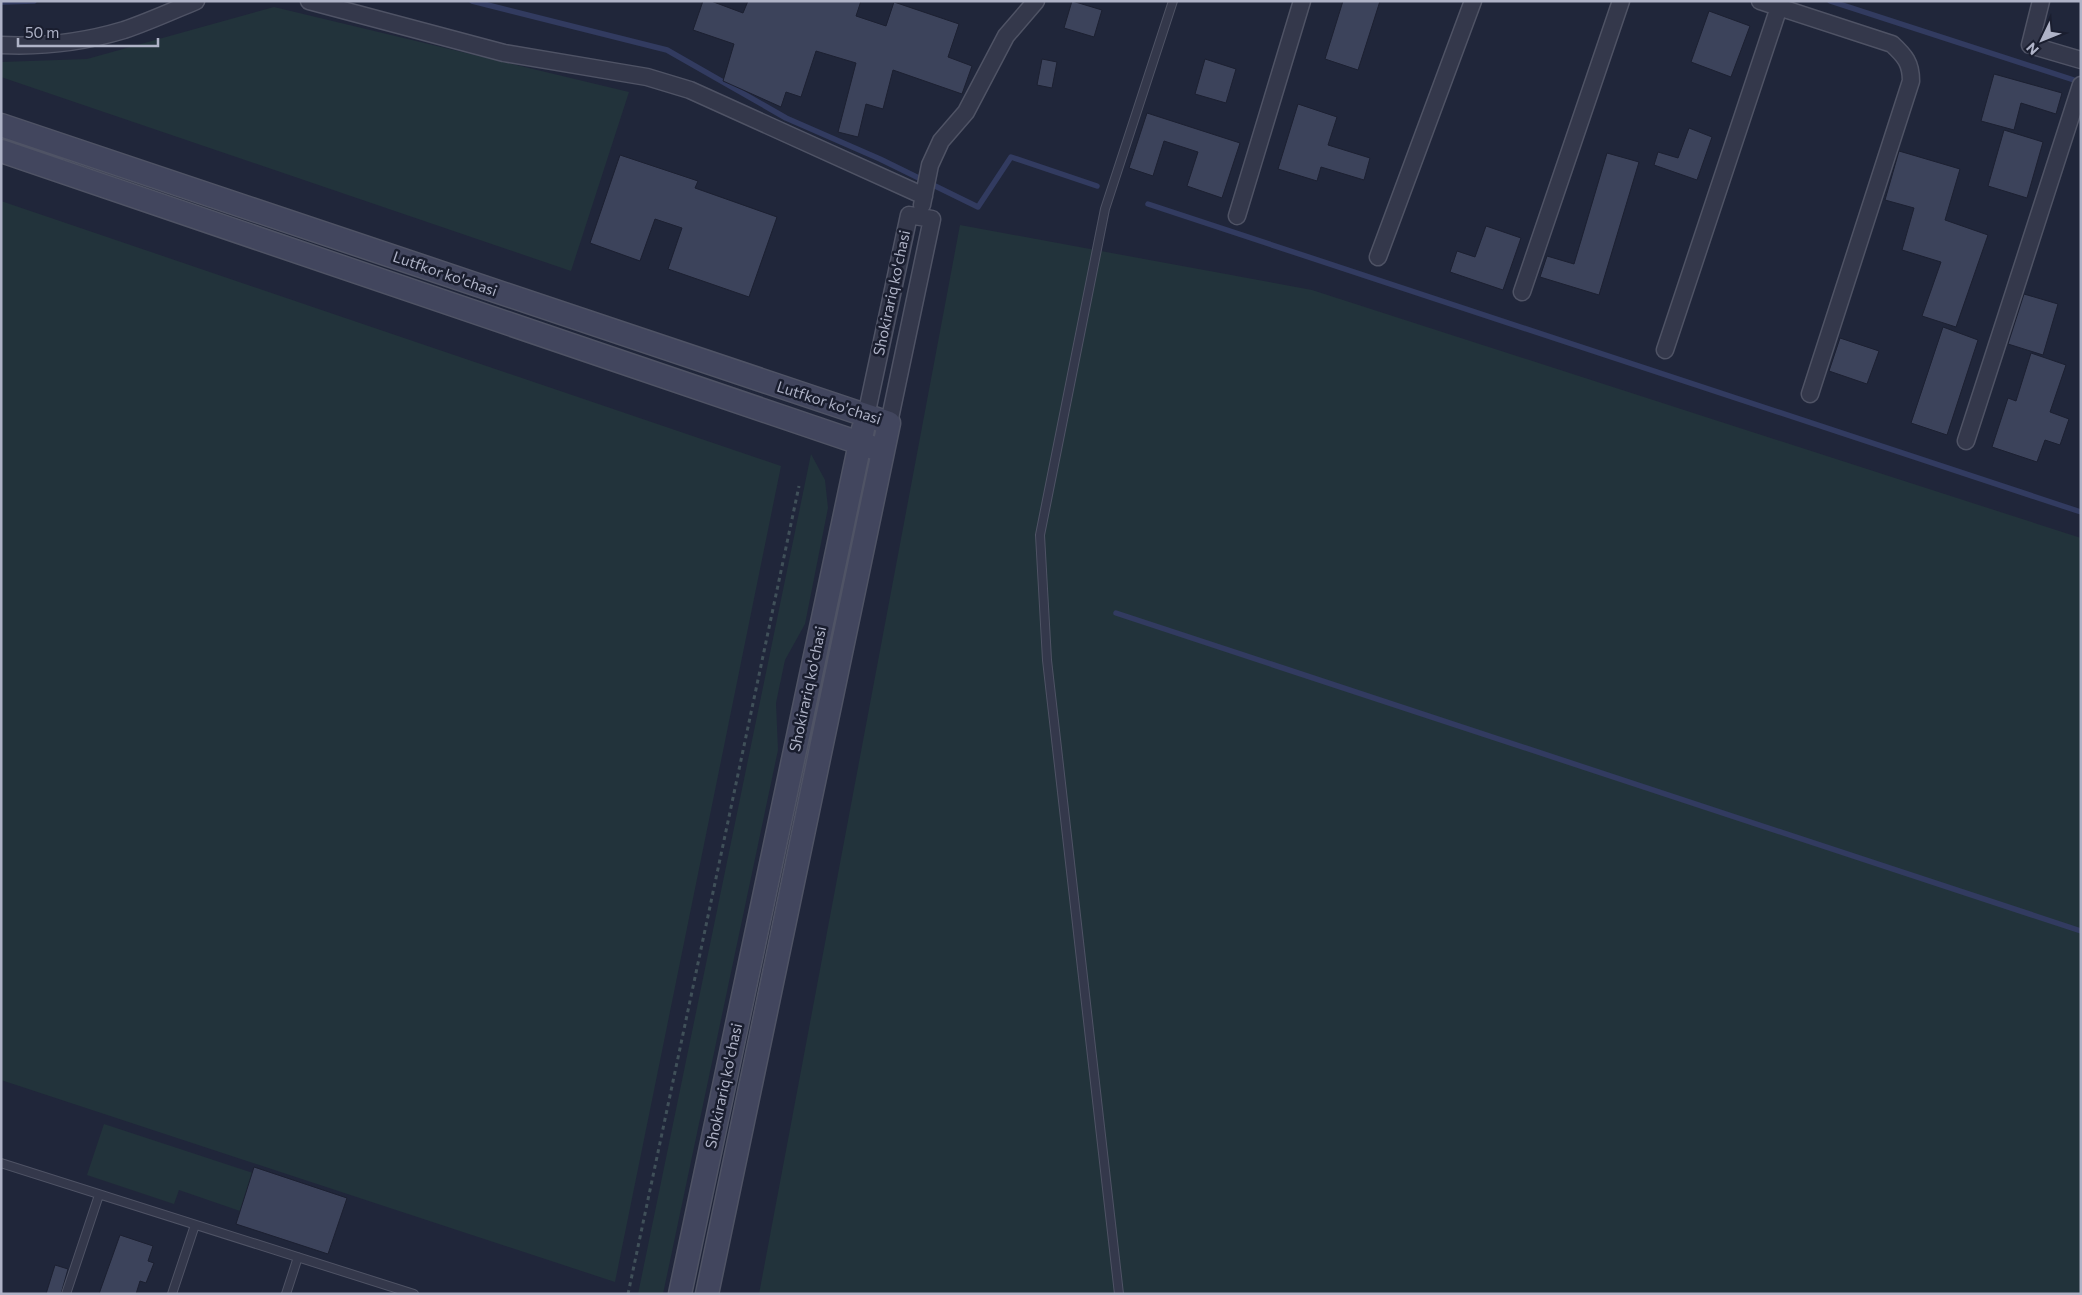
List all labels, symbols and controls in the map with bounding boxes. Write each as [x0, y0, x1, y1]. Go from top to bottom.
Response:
scale bar [18, 15, 158, 47]
north arrow [2017, 15, 2067, 65]
text: 50 m [25, 23, 59, 41]
text: N [2022, 40, 2042, 59]
street label: Shokirariq ko'chasi [869, 228, 913, 357]
street label: Lutfkor ko'chasi [391, 247, 500, 299]
street label: Lutfkor ko'chasi [775, 377, 884, 427]
street label: Shokirariq ko'chasi [785, 624, 829, 753]
street label: Shokirariq ko'chasi [701, 1021, 745, 1150]

